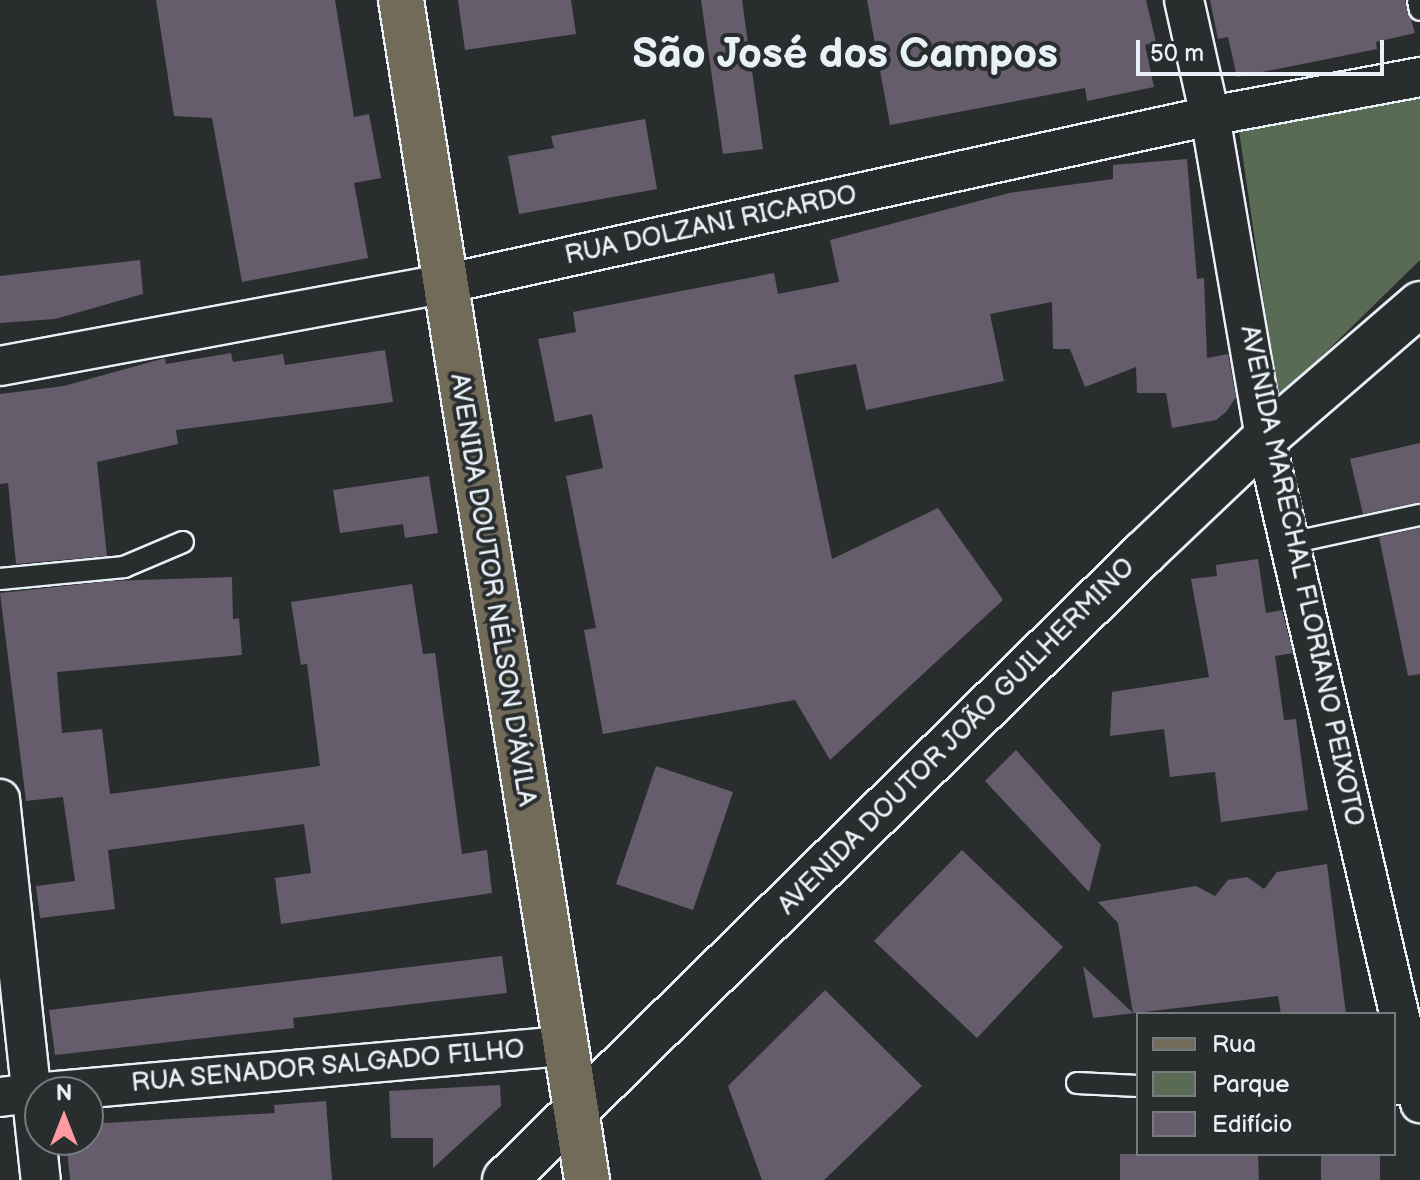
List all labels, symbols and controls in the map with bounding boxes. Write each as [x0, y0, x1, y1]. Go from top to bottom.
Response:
scale bar [1140, 24, 1388, 74]
district label: São José dos Campos [632, 30, 1058, 80]
text: 50 m [1150, 39, 1204, 68]
street label: RUA DOLZANI RICARDO [562, 180, 860, 272]
street label: AVENIDA MARECHAL FLORIANO PEIXOTO [1233, 323, 1369, 829]
street label: AVENIDA DOUTOR NÉLSON D'ÁVILA [442, 371, 542, 809]
street label: AVENIDA DOUTOR JOÃO GUILHERMINO [772, 552, 1142, 922]
legend [1136, 1012, 1396, 1156]
text: Rua [1212, 1030, 1256, 1059]
street label: RUA SENADOR SALGADO FILHO [130, 1034, 526, 1100]
text: Parque [1212, 1070, 1290, 1099]
north arrow [24, 1076, 104, 1156]
text: N [56, 1080, 72, 1107]
text: Edifício [1212, 1110, 1292, 1139]

